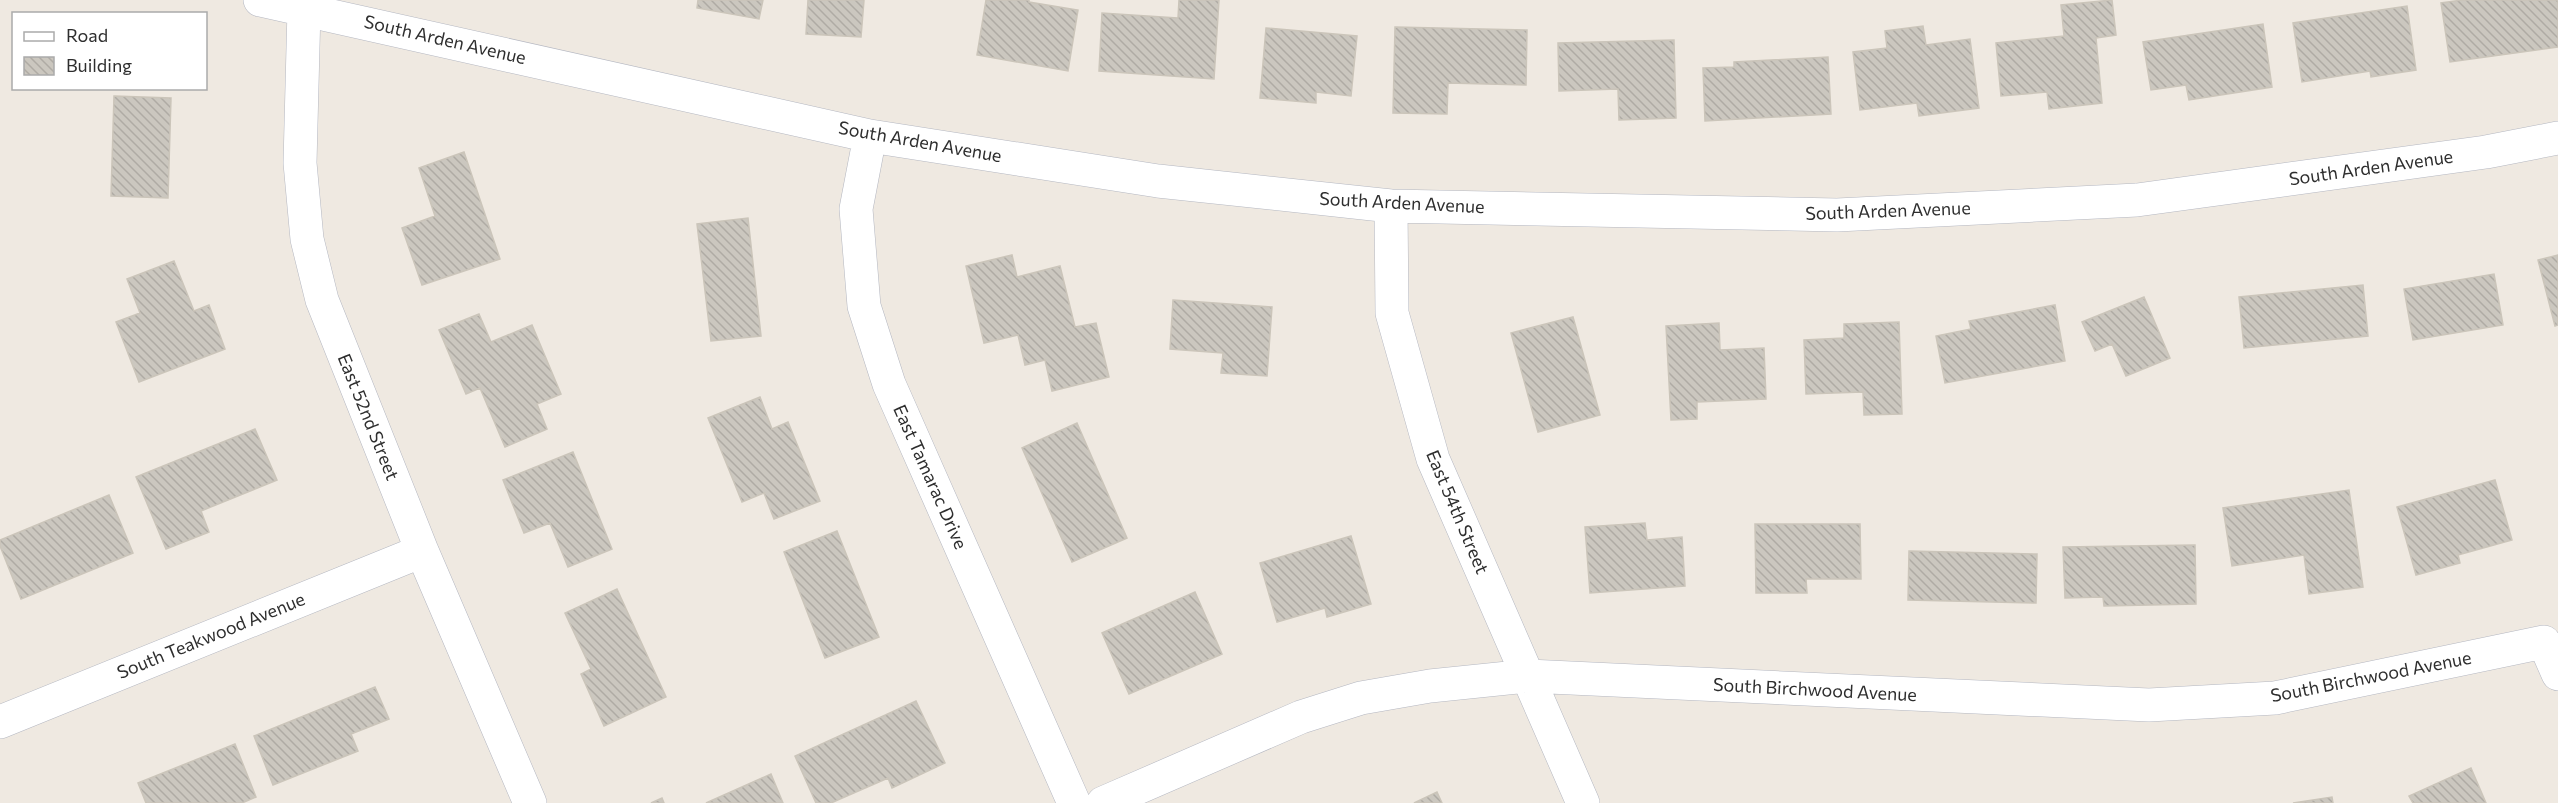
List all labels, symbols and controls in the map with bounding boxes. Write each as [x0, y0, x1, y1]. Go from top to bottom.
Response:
street label: South Arden Avenue [362, 10, 528, 68]
legend [12, 12, 207, 90]
text: Road [66, 24, 108, 46]
text: Building [66, 54, 132, 76]
street label: South Arden Avenue [837, 116, 1004, 166]
street label: South Arden Avenue [2287, 145, 2454, 189]
street label: South Arden Avenue [1319, 187, 1485, 217]
street label: South Arden Avenue [1805, 196, 1971, 224]
street label: East 52nd Street [334, 350, 404, 483]
street label: East Tamarac Drive [889, 401, 973, 552]
street label: East 54th Street [1422, 446, 1494, 577]
street label: South Teakwood Avenue [113, 587, 308, 683]
street label: South Birchwood Avenue [2269, 646, 2473, 706]
street label: South Birchwood Avenue [1713, 673, 1918, 705]

